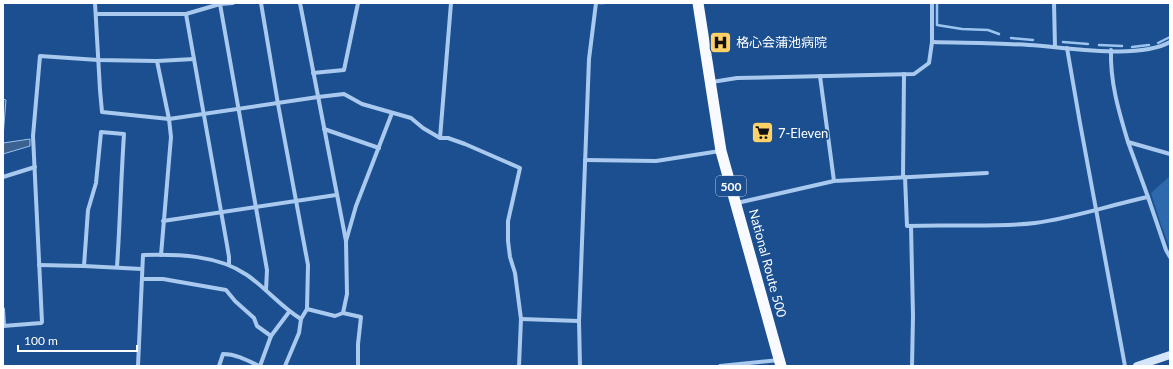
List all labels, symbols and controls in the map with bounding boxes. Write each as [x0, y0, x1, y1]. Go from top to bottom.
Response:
hospital icon: 格心会蒲池病院 [708, 29, 734, 55]
place label: 格心会蒲池病院 [736, 34, 827, 50]
supermarket icon: 7-Eleven [749, 120, 775, 146]
place label: 7-Eleven [778, 125, 828, 141]
road number: 500 [716, 176, 746, 196]
street label: National Route 500 [746, 207, 790, 319]
scale bar [18, 327, 137, 353]
text: 100 m [24, 333, 58, 348]

